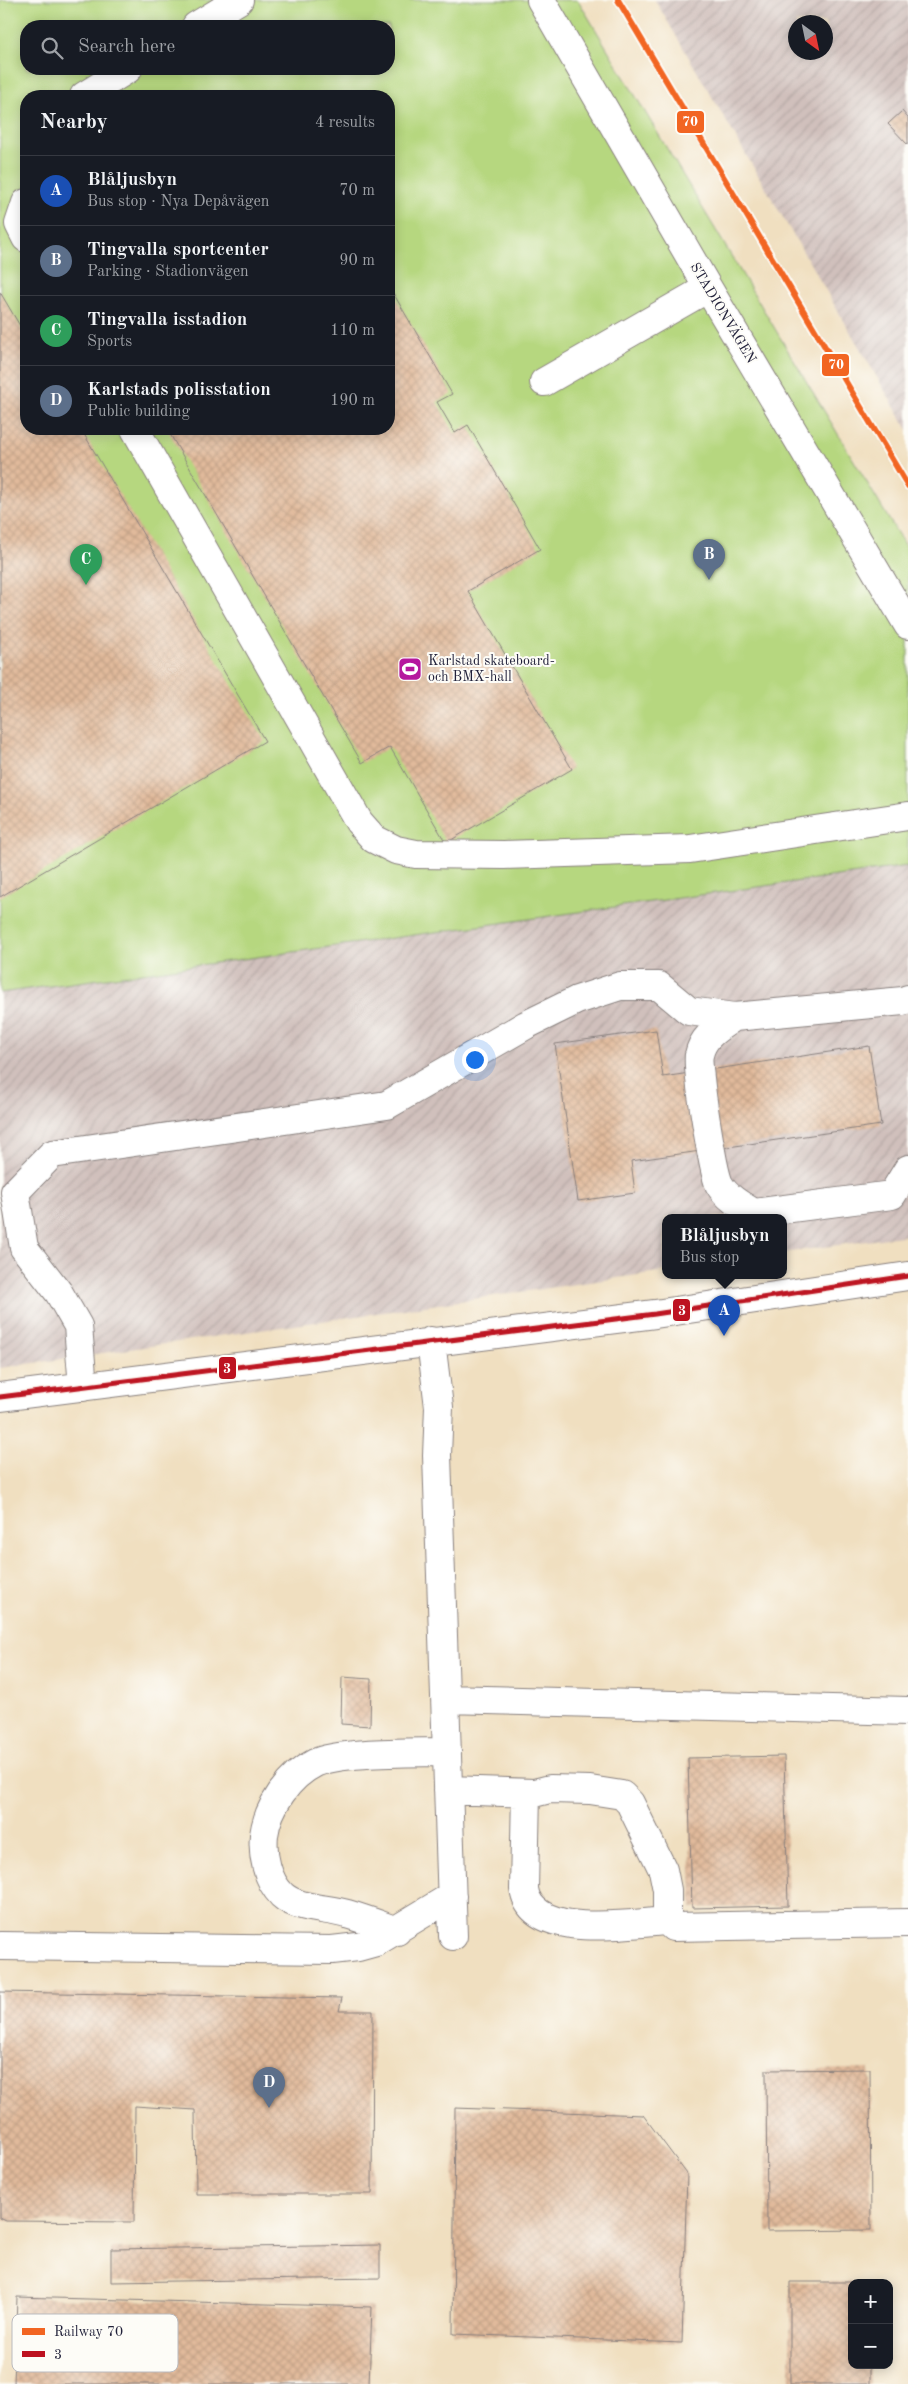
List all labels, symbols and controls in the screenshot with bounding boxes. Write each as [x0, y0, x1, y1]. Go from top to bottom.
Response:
north arrow [788, 15, 833, 60]
search box [20, 20, 395, 75]
icon: search [38, 34, 66, 62]
text: Search here [78, 38, 175, 57]
line badge: 70 [676, 110, 705, 134]
text: Nearby [40, 112, 108, 133]
text: 4 results [315, 115, 375, 131]
text: 70 [682, 115, 698, 129]
text: Blåljusbyn [87, 171, 177, 190]
text: A [50, 183, 62, 199]
text: 70 m [339, 183, 375, 199]
text: Bus stop · Nya Depåvägen [87, 194, 269, 210]
text: Tingvalla sportcenter [87, 241, 269, 260]
text: B [50, 253, 62, 269]
text: 90 m [339, 253, 375, 269]
street label: STADIONVÄGEN [687, 259, 761, 366]
text: Parking · Stadionvägen [87, 264, 249, 280]
text: Tingvalla isstadion [87, 311, 247, 330]
text: C [51, 323, 61, 339]
text: 110 m [330, 323, 375, 339]
text: Sports [87, 334, 132, 350]
line badge: 70 [821, 353, 850, 377]
text: 70 [828, 358, 844, 372]
text: Karlstads polisstation [87, 381, 271, 400]
text: D [50, 393, 62, 409]
text: 190 m [330, 393, 375, 409]
text: Public building [87, 404, 190, 420]
pin: B [693, 539, 725, 580]
pin: C [70, 544, 102, 585]
place label: Karlstad skateboard- och BMX-hall [428, 654, 555, 684]
sports icon: Karlstad skateboard- och BMX-hall [397, 656, 423, 682]
your location [462, 1047, 488, 1073]
popup [662, 1214, 787, 1279]
text: Blåljusbyn [679, 1227, 770, 1246]
text: Bus stop [679, 1250, 739, 1266]
pin: A [708, 1295, 740, 1336]
line badge: 3 [672, 1298, 691, 1322]
text: 3 [678, 1304, 686, 1318]
line badge: 3 [218, 1356, 237, 1380]
text: 3 [223, 1362, 231, 1376]
pin: D [253, 2067, 285, 2108]
map controls [848, 2279, 893, 2369]
button: + [848, 2279, 893, 2324]
legend [12, 2314, 178, 2372]
button: − [848, 2324, 893, 2369]
text: Railway 70 [54, 2325, 123, 2339]
text: 3 [54, 2348, 62, 2362]

